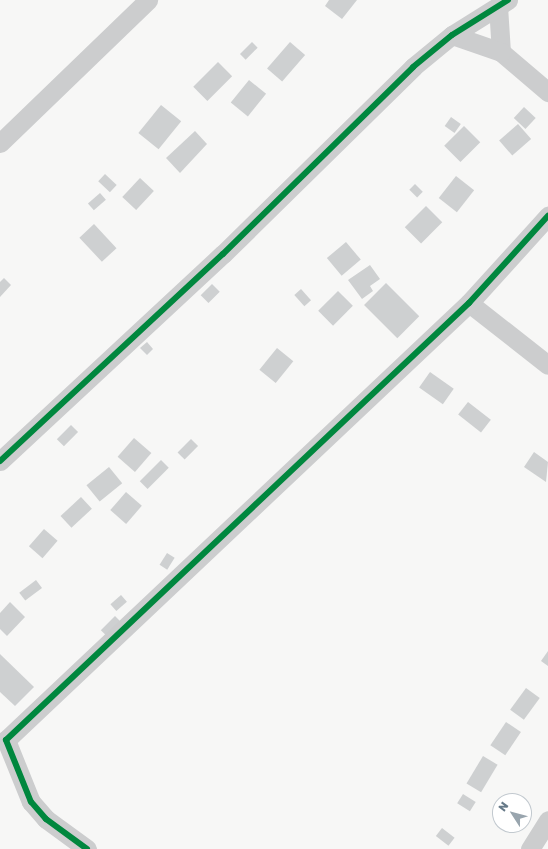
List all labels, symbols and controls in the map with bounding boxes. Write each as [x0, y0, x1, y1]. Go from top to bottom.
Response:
north arrow [492, 793, 532, 833]
text: N [495, 799, 510, 813]

